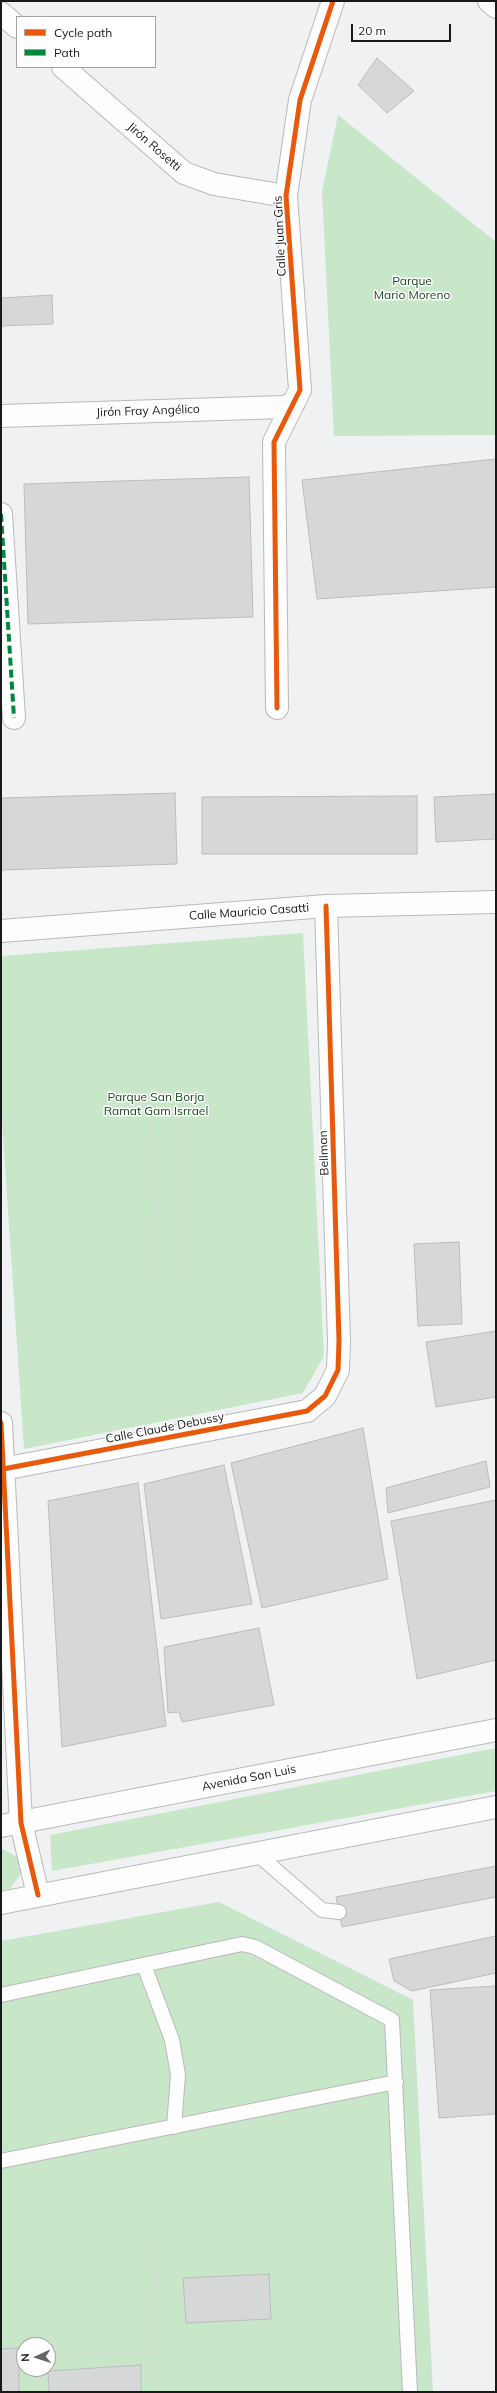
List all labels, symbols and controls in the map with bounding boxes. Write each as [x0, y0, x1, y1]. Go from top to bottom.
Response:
legend [16, 16, 156, 68]
scale bar [353, 16, 453, 42]
text: 20 m [358, 23, 386, 38]
text: Cycle path [54, 25, 112, 40]
text: Path [54, 45, 80, 60]
street label: Jirón Rosetti [124, 120, 184, 174]
street label: Calle Juan Gris [271, 195, 289, 277]
park label: Parque Mario Moreno [374, 274, 450, 302]
street label: Jirón Fray Angélico [96, 402, 200, 420]
street label: Calle Mauricio Casatti [188, 901, 310, 923]
park label: Parque San Borja Ramat Gam Isrrael [104, 1090, 208, 1118]
street label: Bellman [316, 1130, 332, 1176]
street label: Calle Claude Debussy [105, 1409, 225, 1447]
street label: Avenida San Luis [201, 1762, 297, 1794]
north arrow [16, 2337, 56, 2377]
text: N [18, 2353, 32, 2362]

